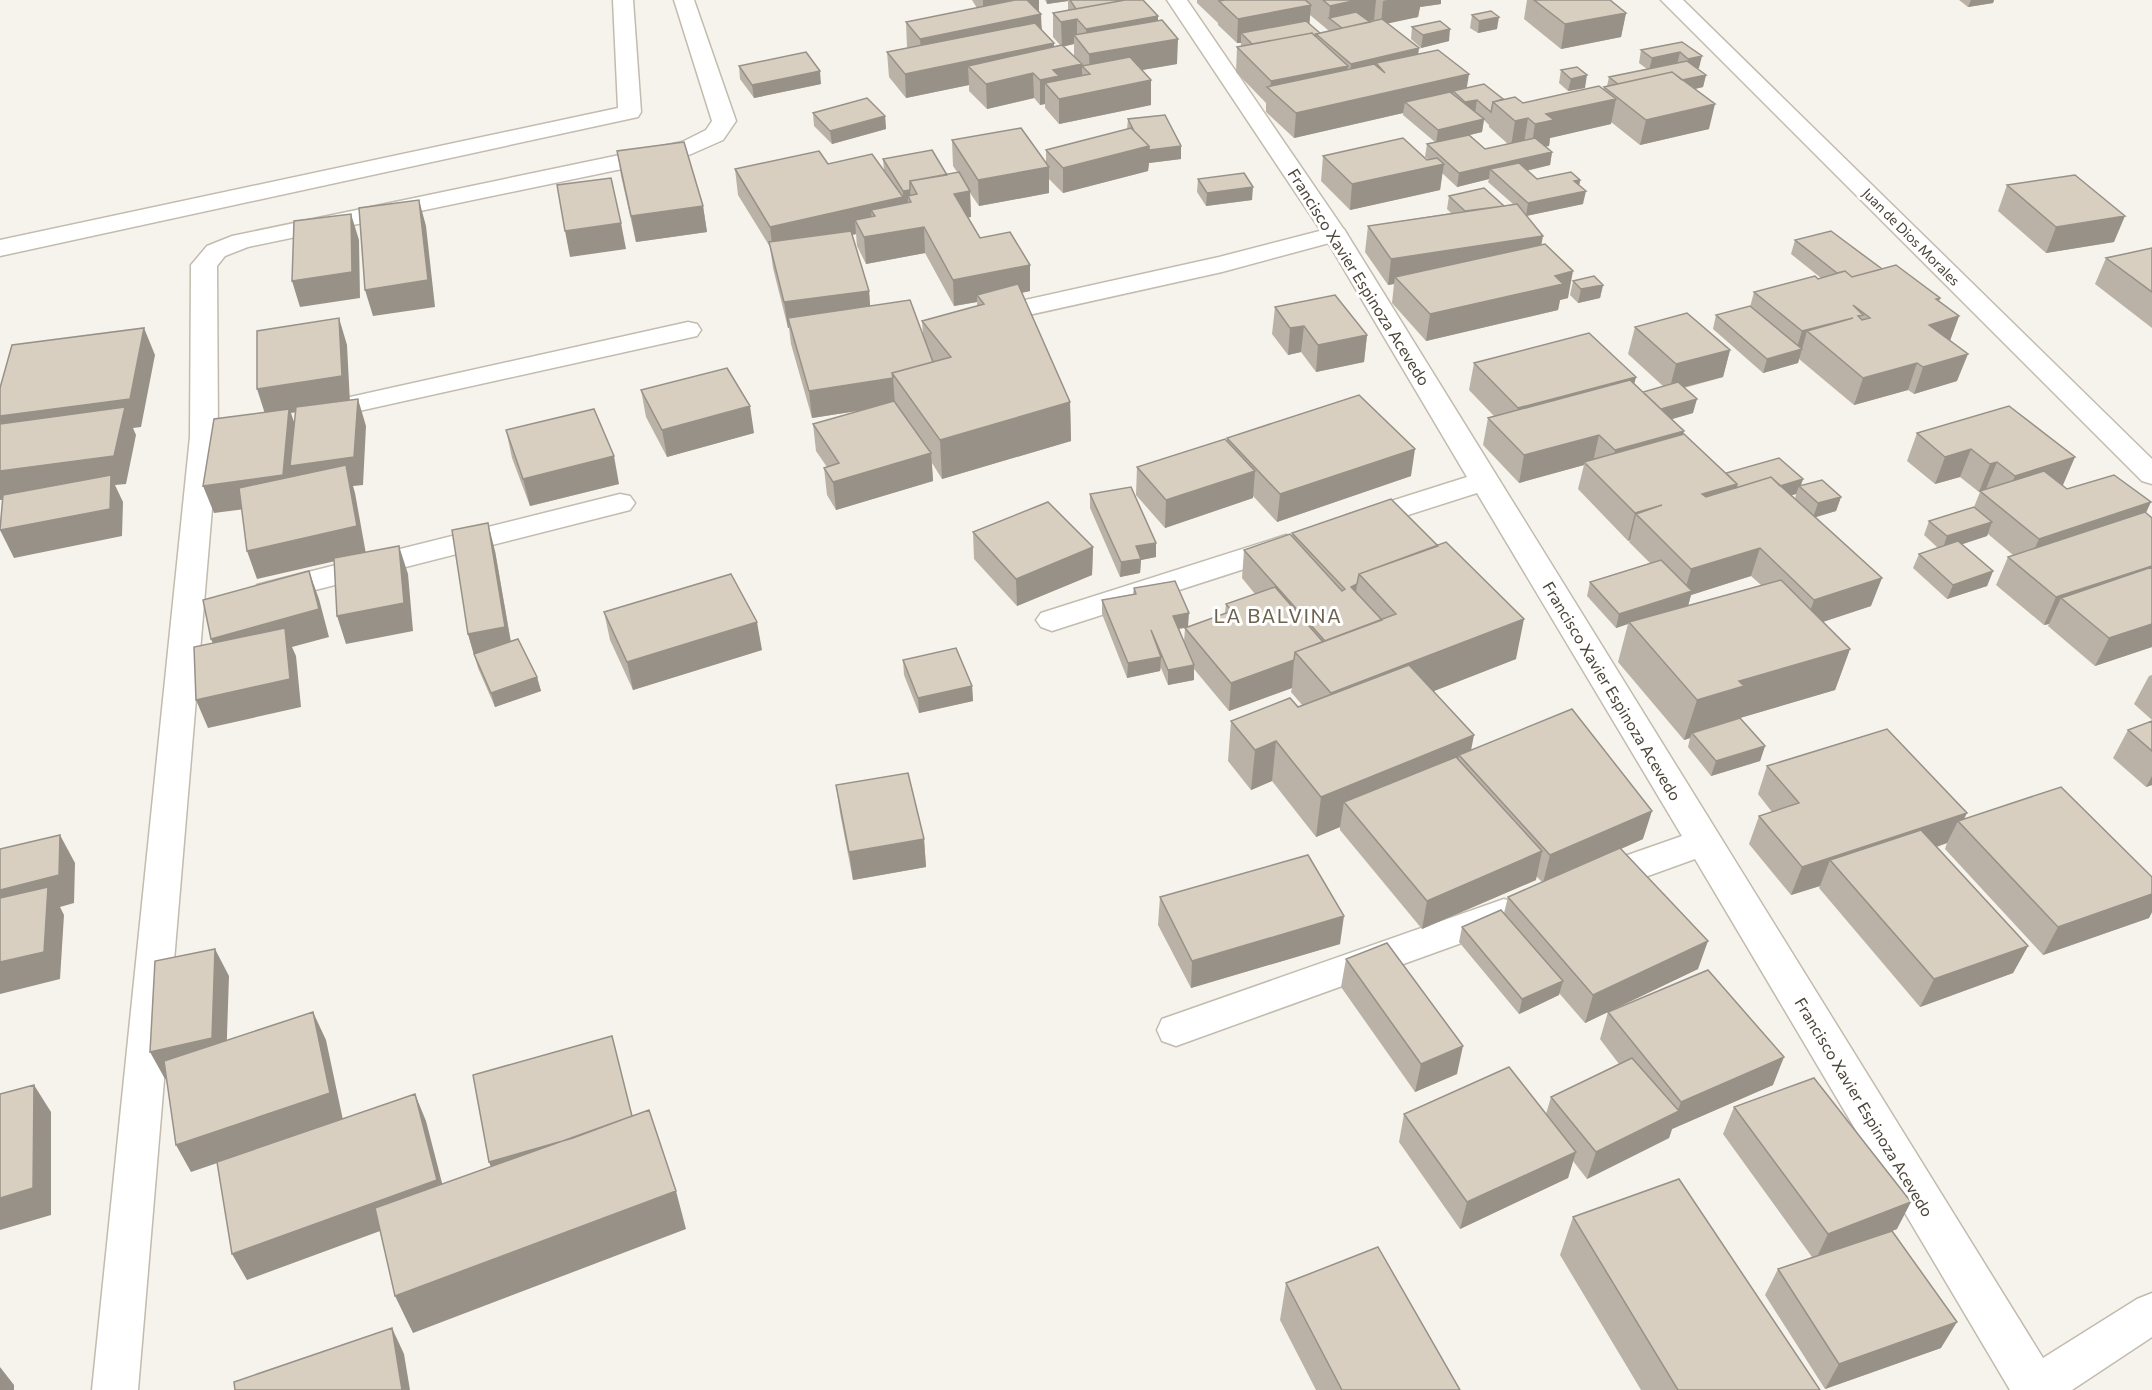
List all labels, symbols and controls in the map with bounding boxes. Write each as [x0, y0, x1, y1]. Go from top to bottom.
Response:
street label: Francisco Xavier Espinoza Acevedo [1285, 165, 1434, 389]
street label: Juan de Dios Morales [1859, 184, 1964, 289]
street label: Francisco Xavier Espinoza Acevedo [1539, 578, 1686, 804]
district label: LA BALVINA [1214, 603, 1342, 627]
street label: Francisco Xavier Espinoza Acevedo [1791, 994, 1938, 1220]

